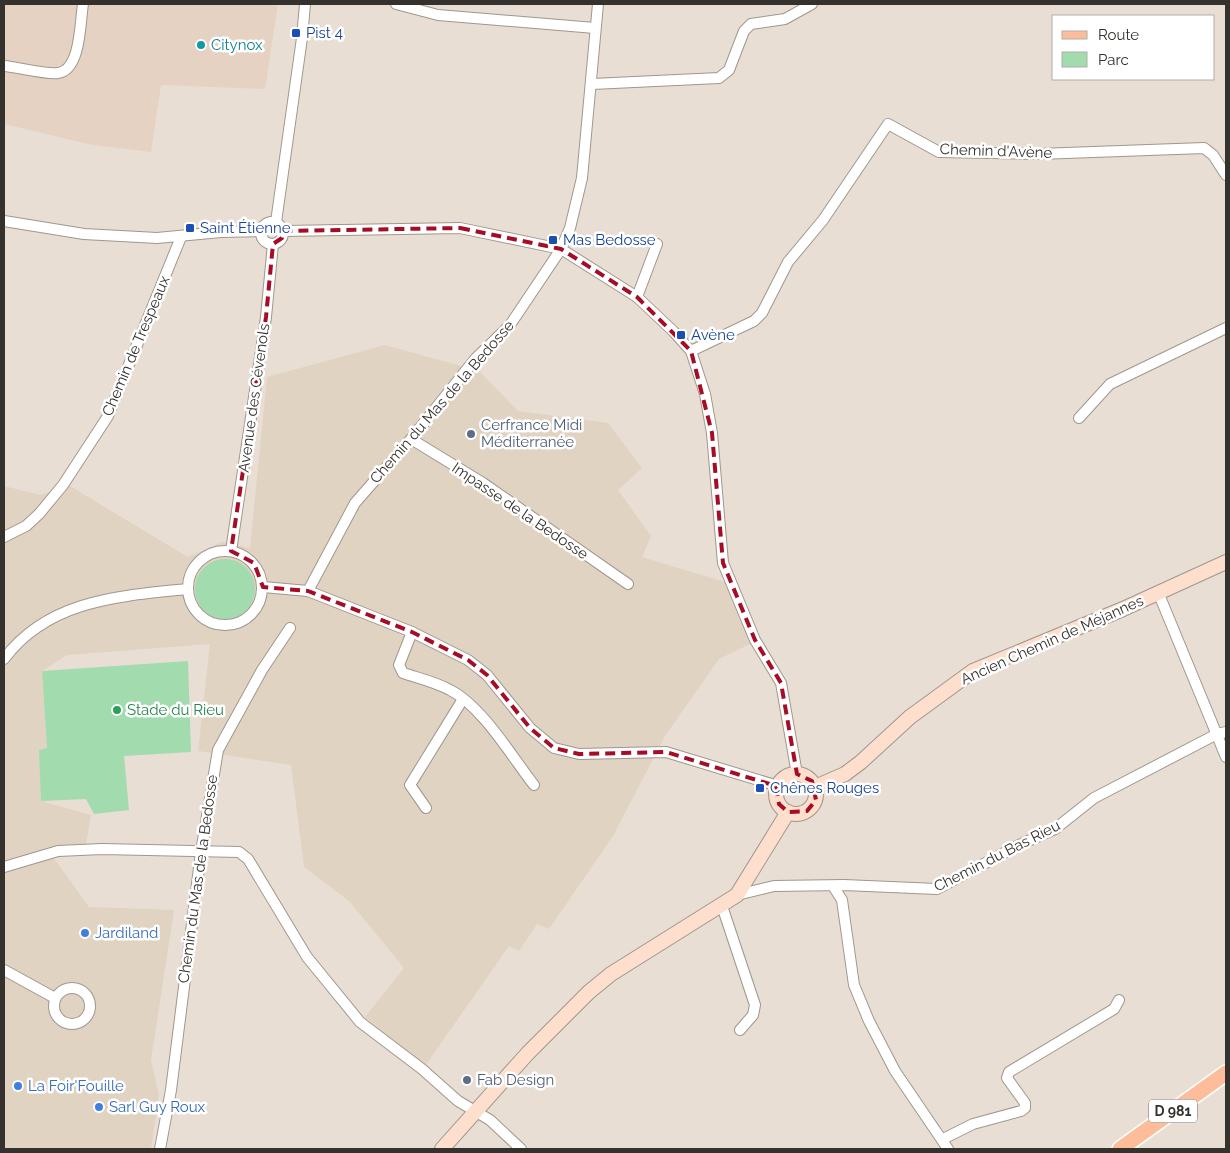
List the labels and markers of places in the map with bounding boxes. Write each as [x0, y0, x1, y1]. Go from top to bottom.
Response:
place label: Pist 4 [306, 24, 343, 42]
marker: Pist 4 [290, 27, 302, 39]
place label: Citynox [211, 36, 263, 54]
marker: Citynox [195, 39, 207, 51]
place label: Saint Étienne [200, 219, 291, 237]
marker: Saint Étienne [184, 222, 196, 234]
place label: Mas Bedosse [563, 231, 656, 249]
marker: Mas Bedosse [547, 234, 559, 246]
place label: Avène [691, 326, 735, 344]
marker: Avène [675, 329, 687, 341]
place label: Cerfrance Midi Méditerranée [481, 416, 582, 451]
marker: Cerfrance Midi Méditerranée [465, 428, 477, 440]
place label: Stade du Rieu [127, 701, 224, 719]
marker: Stade du Rieu [111, 704, 123, 716]
place label: Chênes Rouges [770, 779, 879, 797]
marker: Chênes Rouges [754, 782, 766, 794]
place label: Jardiland [95, 924, 158, 942]
marker: Jardiland [79, 927, 91, 939]
place label: Fab Design [477, 1071, 554, 1089]
marker: Fab Design [461, 1074, 473, 1086]
place label: La Foir'Fouille [28, 1077, 124, 1095]
marker: La Foir'Fouille [12, 1080, 24, 1092]
place label: Sarl Guy Roux [109, 1098, 206, 1116]
marker: Sarl Guy Roux [93, 1101, 105, 1113]

